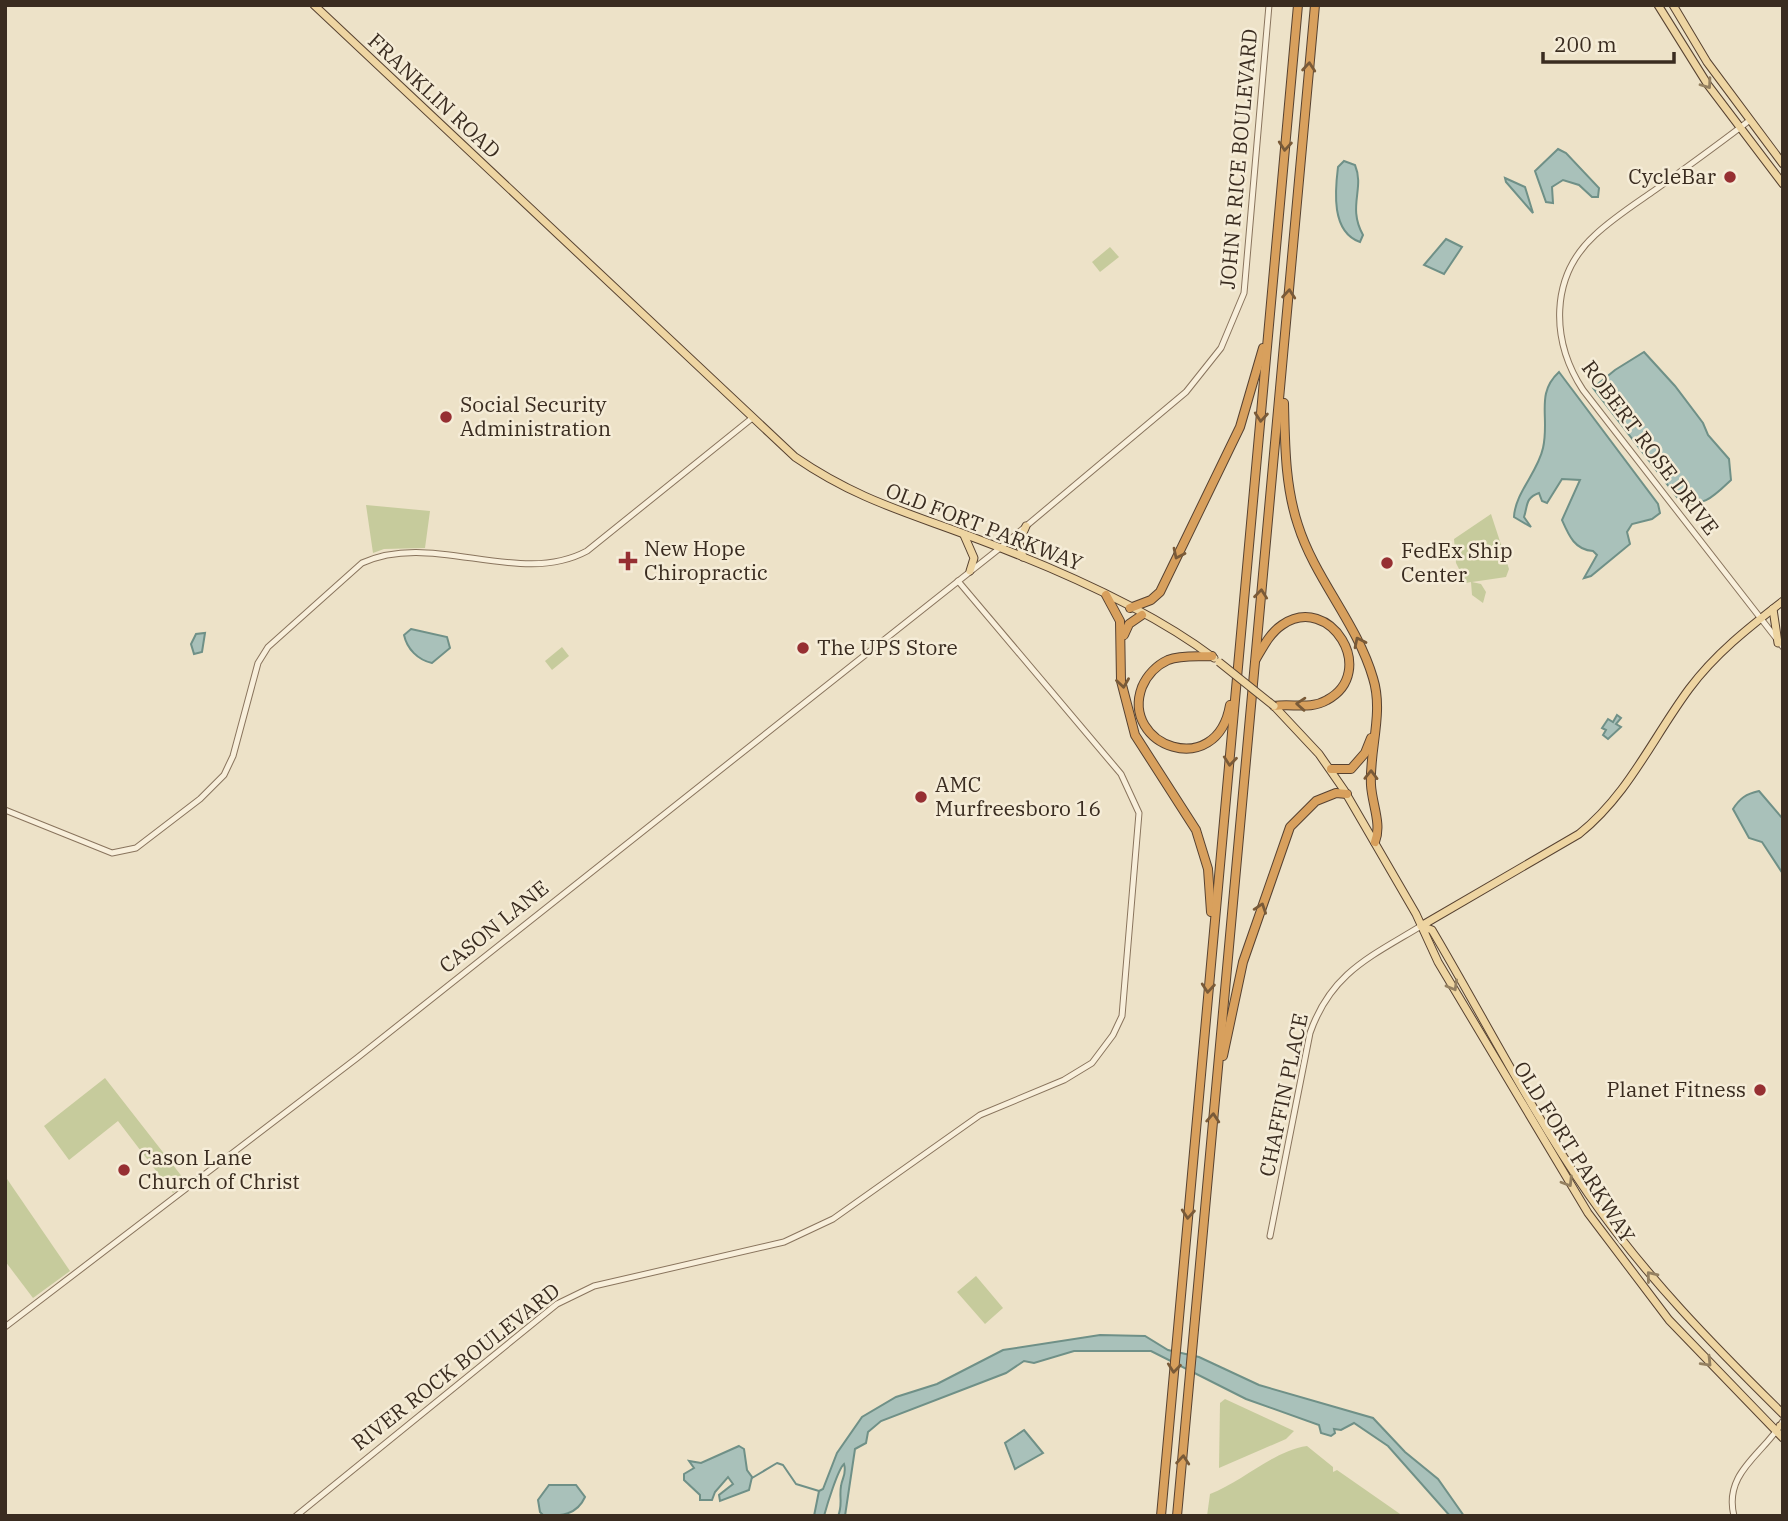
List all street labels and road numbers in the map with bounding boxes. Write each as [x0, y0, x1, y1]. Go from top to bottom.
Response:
street label: FRANKLIN ROAD [362, 26, 507, 164]
street label: JOHN R RICE BOULEVARD [1213, 28, 1263, 290]
street label: ROBERT ROSE DRIVE [1576, 354, 1726, 540]
street label: OLD FORT PARKWAY [882, 476, 1087, 577]
street label: CASON LANE [433, 873, 554, 979]
street label: CHAFFIN PLACE [1252, 1011, 1314, 1179]
street label: OLD FORT PARKWAY [1508, 1055, 1642, 1247]
street label: RIVER ROCK BOULEVARD [346, 1276, 565, 1456]

